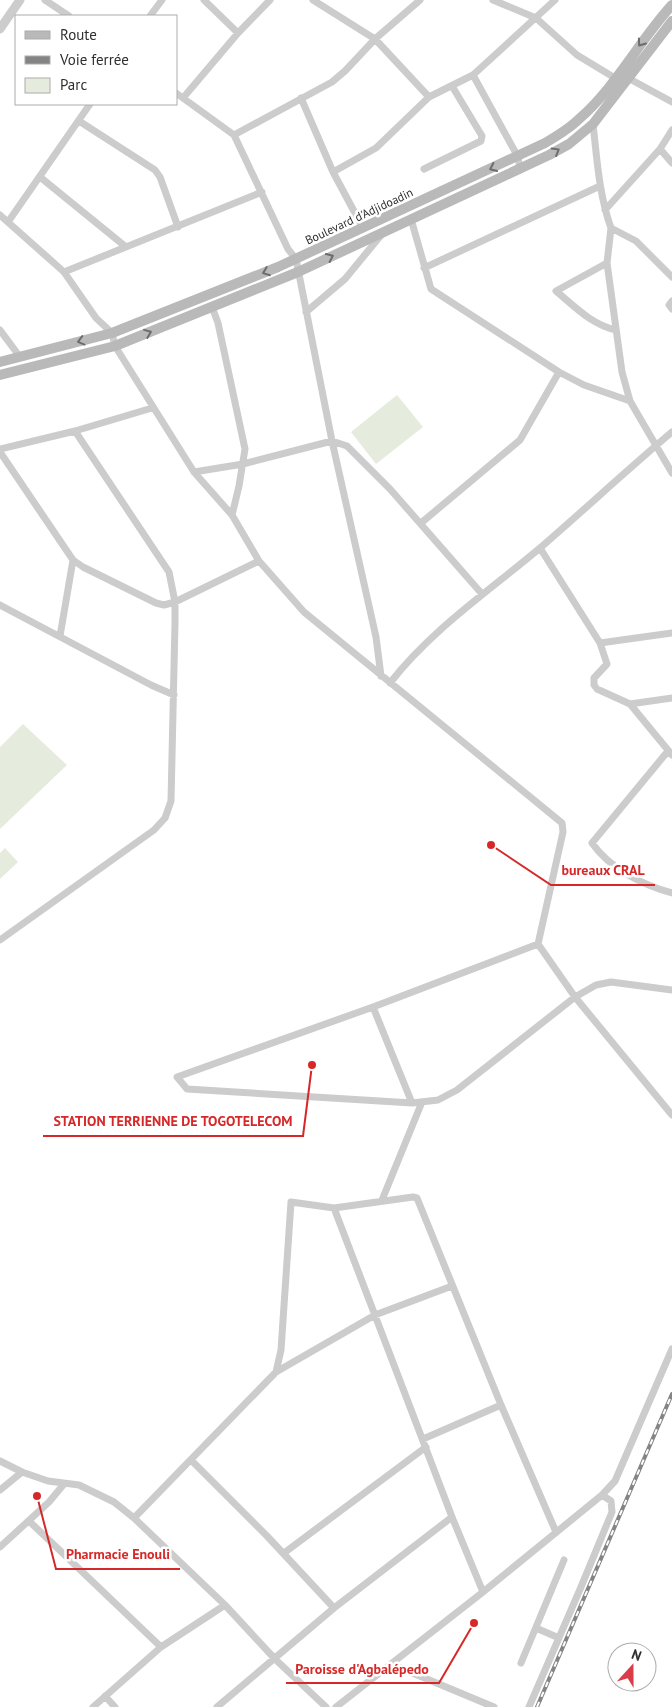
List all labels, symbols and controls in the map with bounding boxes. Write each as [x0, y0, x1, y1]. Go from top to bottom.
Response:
legend [15, 15, 178, 105]
text: Route [60, 25, 97, 44]
one-way arrow [638, 37, 647, 47]
text: Voie ferrée [59, 50, 129, 69]
text: Parc [60, 75, 87, 94]
one-way arrow [551, 148, 560, 158]
one-way arrow [489, 162, 498, 172]
street label: Boulevard d'Adjidoadin [303, 184, 415, 248]
one-way arrow [325, 253, 334, 263]
one-way arrow [262, 266, 271, 276]
one-way arrow [143, 328, 151, 338]
one-way arrow [78, 335, 86, 345]
callout: bureaux CRAL [551, 856, 655, 885]
text: bureaux CRAL [561, 861, 645, 879]
callout: STATION TERRIENNE DE TOGOTELECOM [43, 1107, 303, 1136]
text: STATION TERRIENNE DE TOGOTELECOM [53, 1112, 293, 1130]
callout: Pharmacie Enouli [56, 1540, 180, 1569]
text: Pharmacie Enouli [66, 1545, 170, 1563]
north arrow [607, 1642, 657, 1692]
text: N [629, 1645, 644, 1665]
callout: Paroisse d'Agbalépedo [286, 1654, 439, 1683]
text: Paroisse d'Agbalépedo [295, 1660, 429, 1678]

